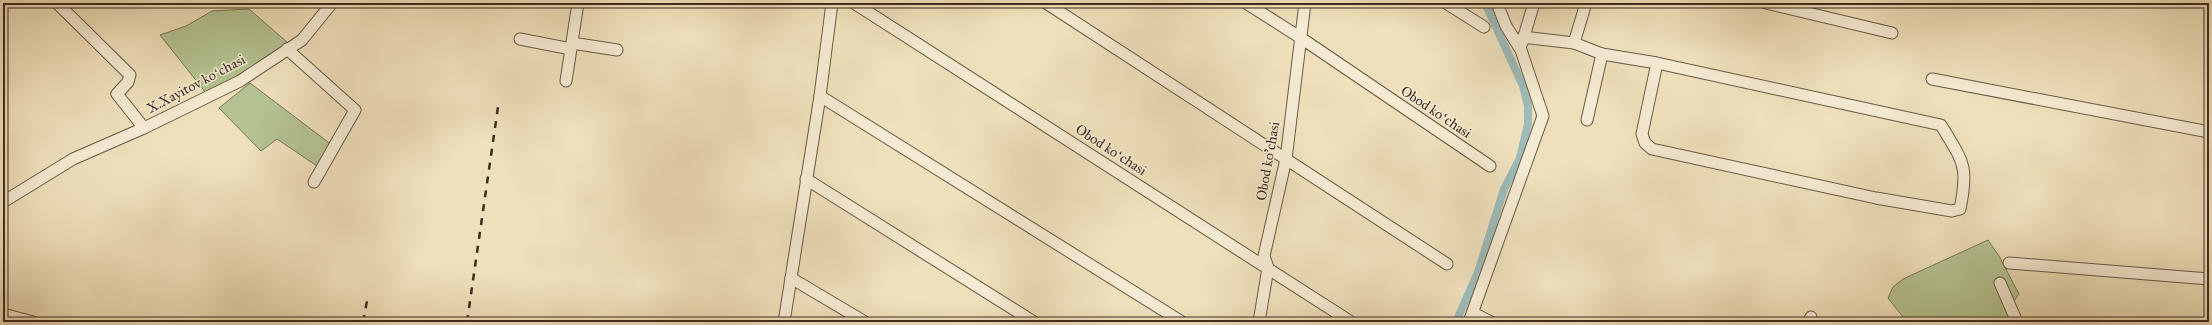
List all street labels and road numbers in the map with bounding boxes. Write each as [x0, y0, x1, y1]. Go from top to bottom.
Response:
street label: X.Xayitov koʻchasi [144, 51, 248, 117]
street label: Obod koʻchasi [1398, 82, 1475, 142]
street label: Obod ko'chasi [1253, 120, 1283, 202]
street label: Obod koʻchasi [1072, 121, 1150, 179]

